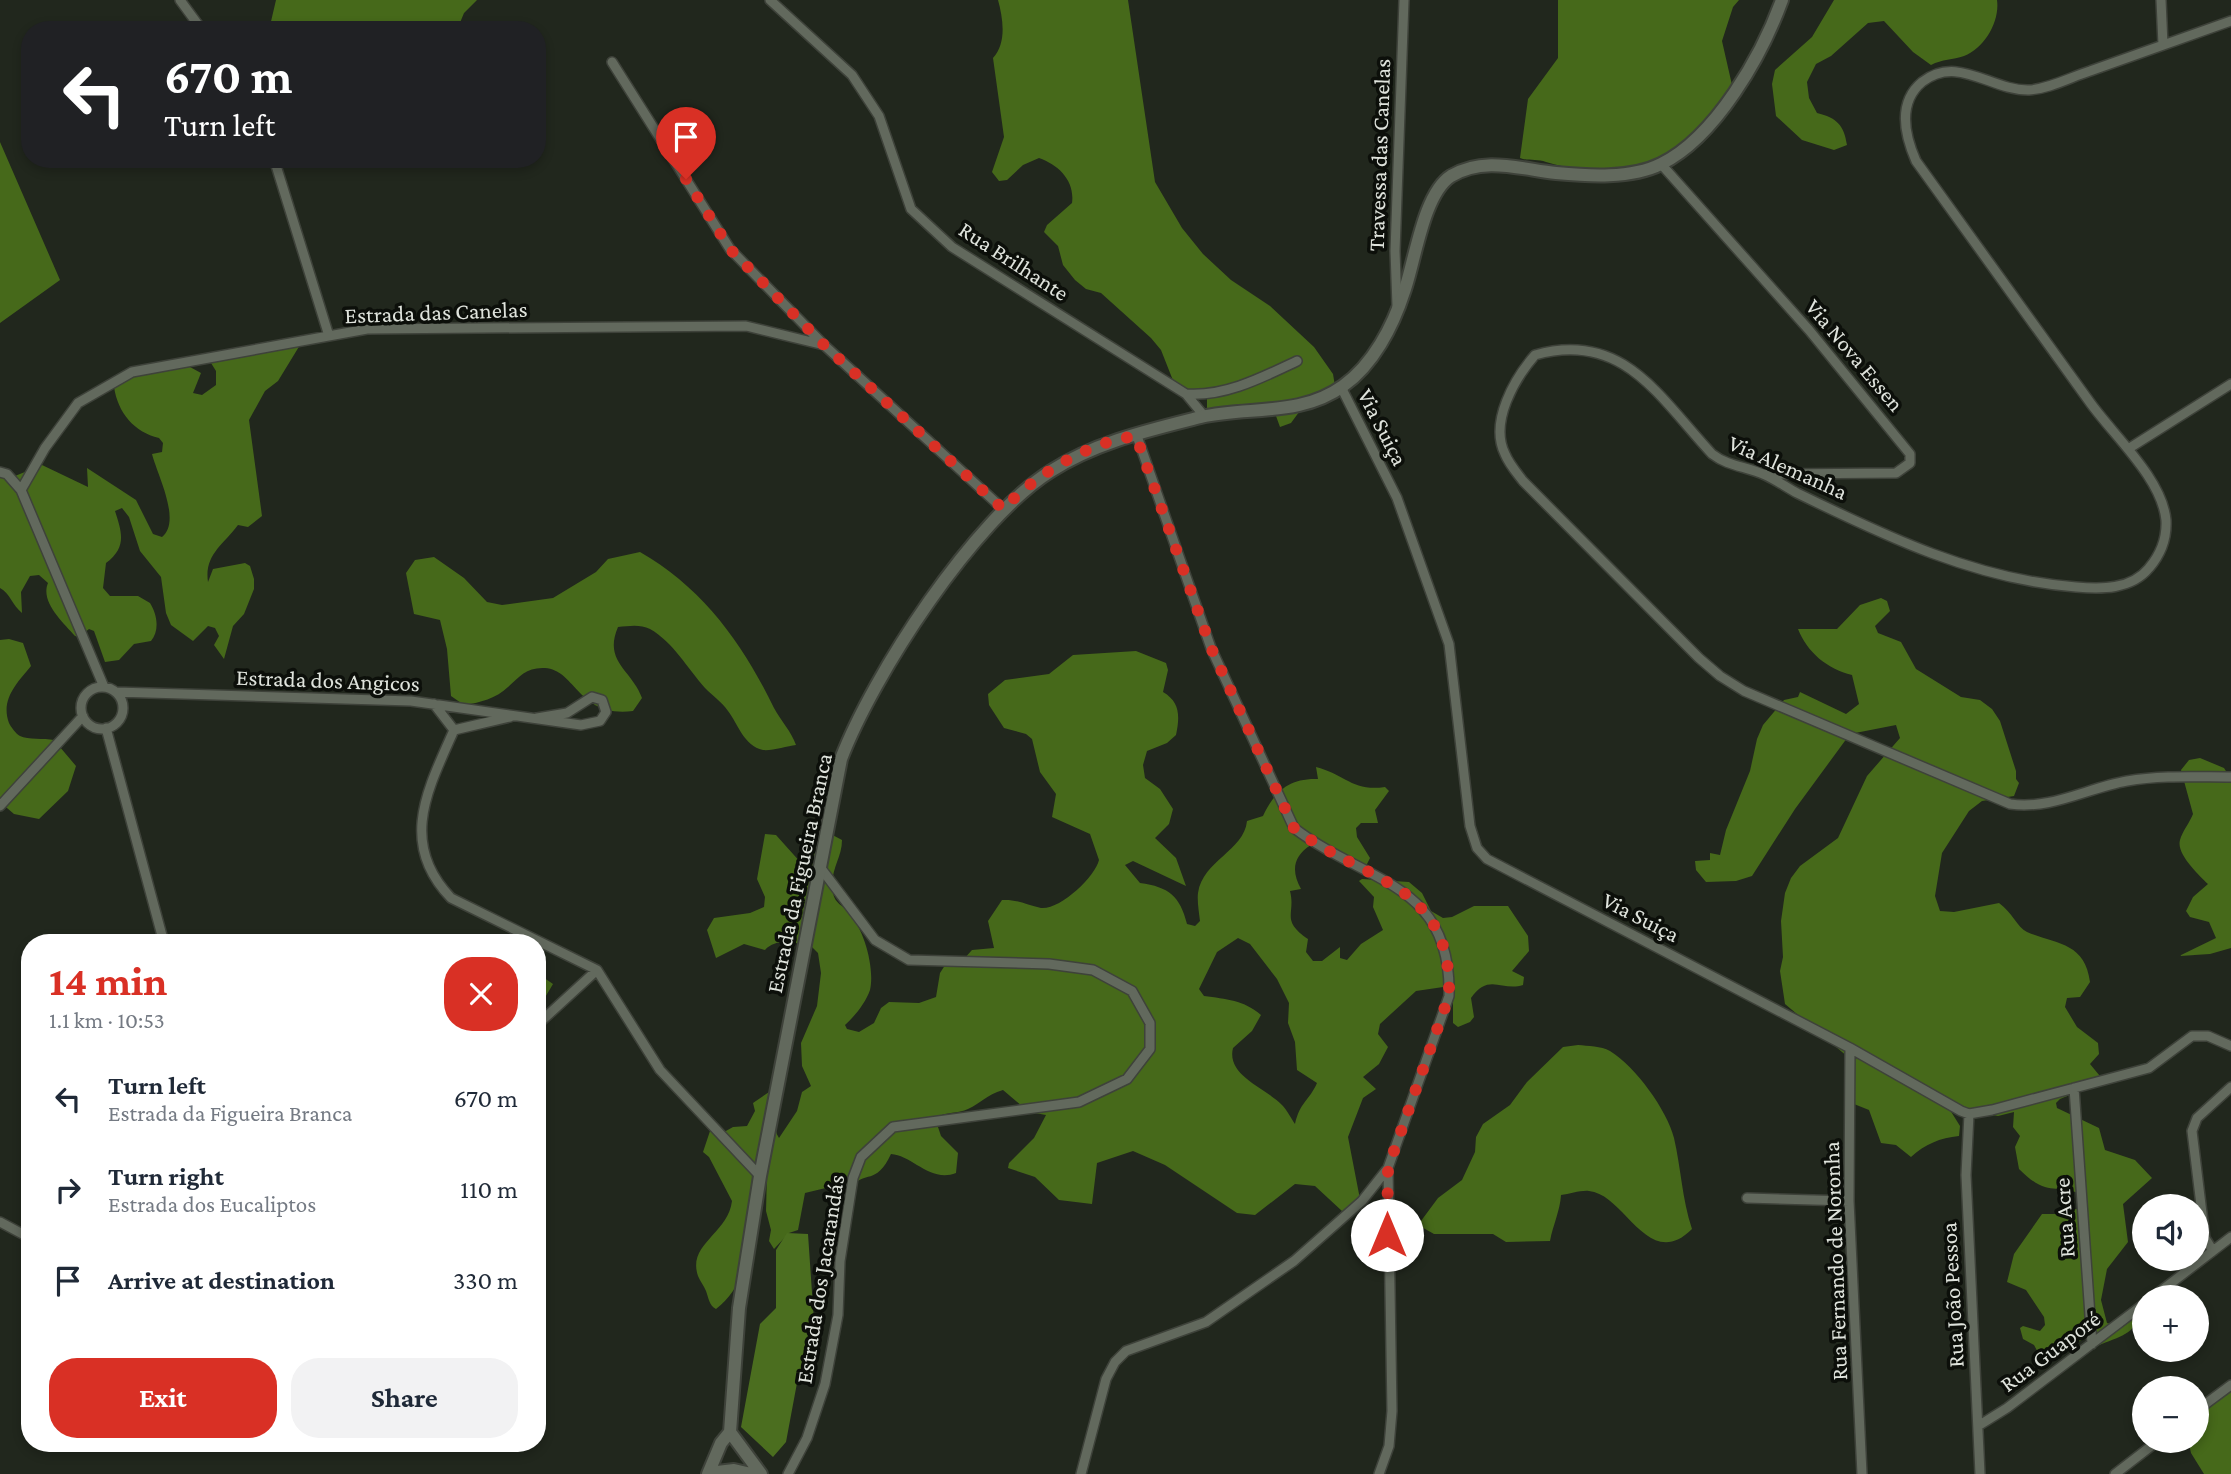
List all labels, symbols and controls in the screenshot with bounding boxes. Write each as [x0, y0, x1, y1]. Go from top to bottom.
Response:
icon: left [49, 49, 140, 140]
text: 670 m [164, 49, 293, 104]
street label: Travessa das Canelas [1363, 58, 1395, 252]
text: Turn left [164, 107, 275, 143]
pin [656, 107, 716, 179]
icon: arrive [667, 118, 705, 156]
street label: Rua Brilhante [954, 216, 1074, 306]
street label: Via Nova Essen [1801, 294, 1909, 416]
street label: Estrada das Canelas [344, 296, 528, 328]
street label: Via Suiça [1353, 384, 1414, 470]
street label: Via Alemanha [1724, 429, 1852, 505]
street label: Estrada dos Angicos [236, 664, 420, 696]
street label: Estrada da Figueira Branca [761, 750, 837, 995]
street label: Via Suiça [1598, 887, 1684, 948]
text: 14 min [49, 957, 167, 1004]
button: close [444, 957, 518, 1031]
text: 1.1 km · 10:53 [49, 1007, 165, 1033]
text: Turn left [108, 1071, 206, 1100]
icon: left [49, 1080, 87, 1118]
text: 670 m [454, 1084, 518, 1113]
text: Estrada da Figueira Branca [108, 1100, 353, 1126]
street label: Rua Fernando de Noronha [1818, 1141, 1852, 1381]
text: Turn right [108, 1162, 224, 1191]
icon: right [49, 1171, 87, 1209]
street label: Estrada dos Jacarandás [791, 1172, 849, 1386]
text: 110 m [460, 1175, 518, 1204]
street label: Rua Acre [2048, 1177, 2080, 1259]
text: Estrada dos Eucaliptos [108, 1191, 316, 1217]
map controls [2132, 1194, 2209, 1453]
button: sound [2132, 1194, 2209, 1271]
position arrow [1350, 1198, 1424, 1272]
street label: Rua João Pessoa [1935, 1221, 1969, 1368]
icon: arrive [49, 1262, 87, 1300]
text: Arrive at destination [108, 1266, 335, 1295]
text: 330 m [453, 1266, 518, 1295]
button: + [2132, 1285, 2209, 1362]
street label: Rua Guaporé [1995, 1305, 2105, 1397]
button: Exit [49, 1358, 277, 1438]
button: Share [291, 1358, 518, 1438]
button: − [2132, 1376, 2209, 1453]

